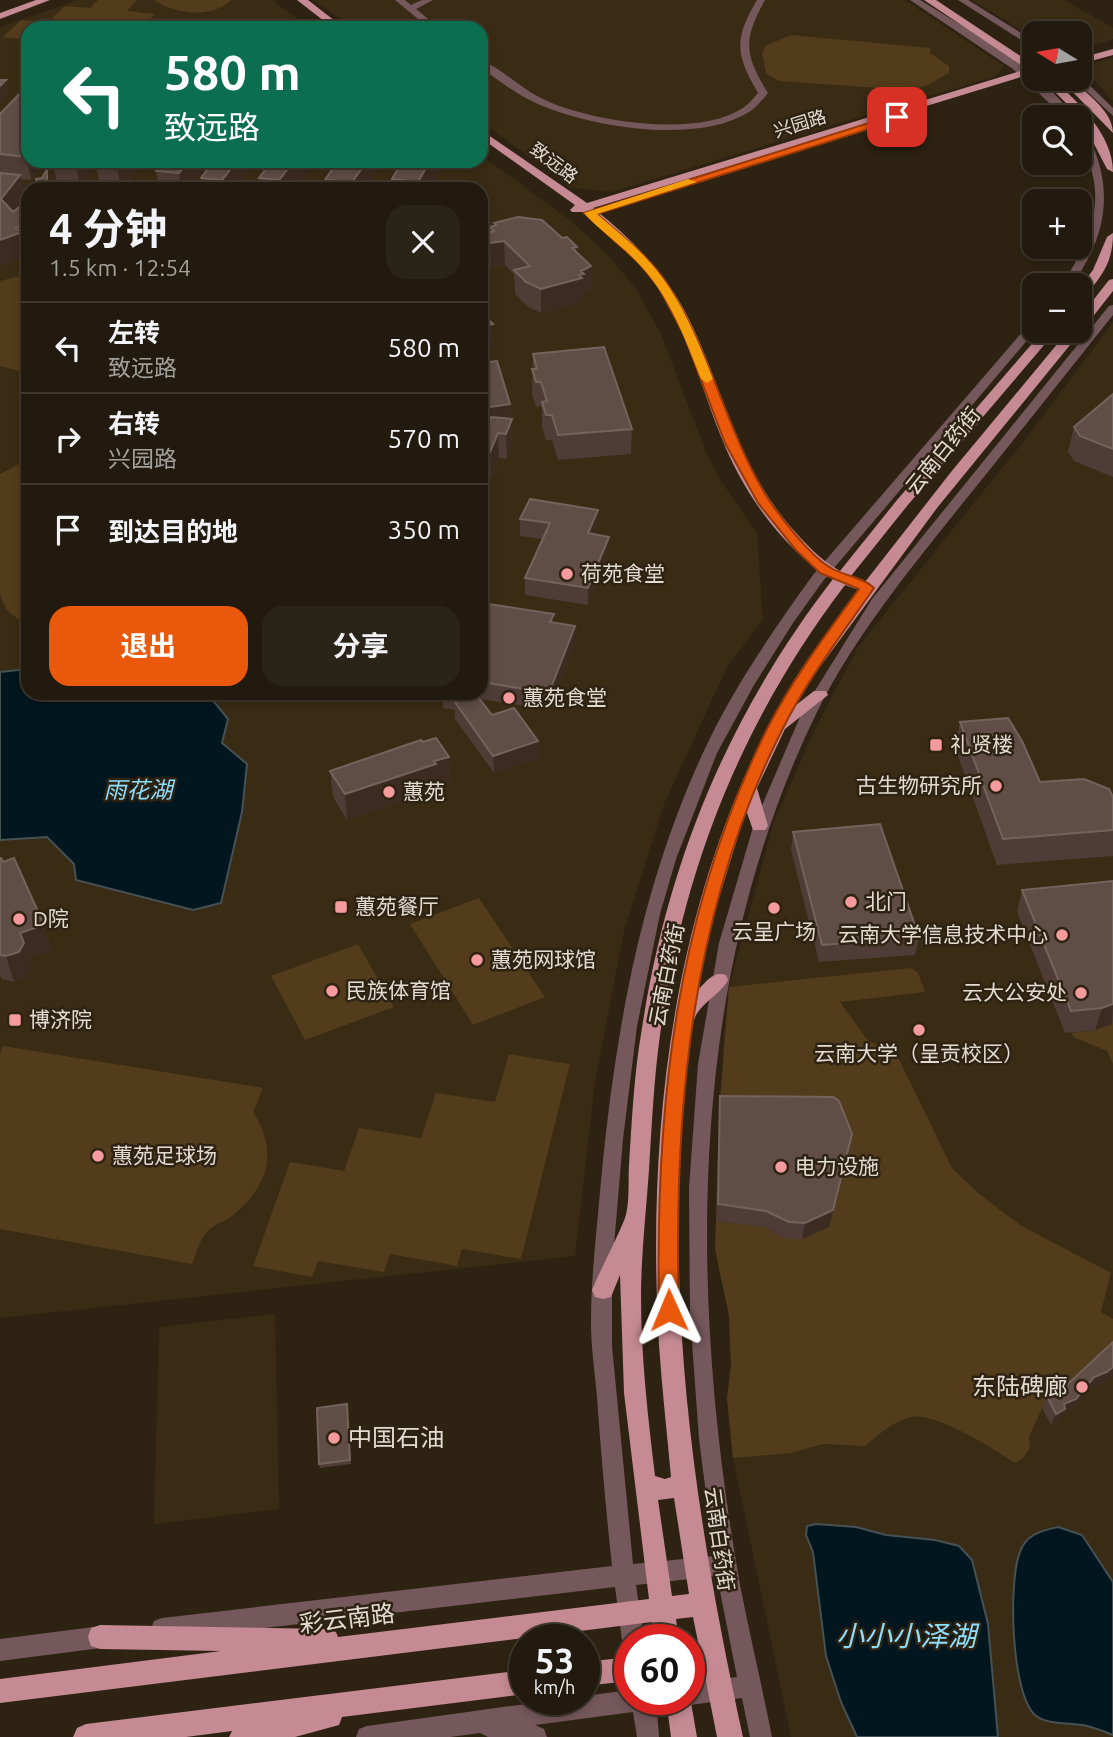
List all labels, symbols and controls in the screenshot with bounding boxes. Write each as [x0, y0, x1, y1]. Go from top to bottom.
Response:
north arrow [1022, 21, 1092, 91]
map controls [1022, 21, 1092, 343]
text: 580 m [164, 44, 301, 99]
icon: left [49, 49, 140, 140]
pin [867, 87, 927, 147]
icon: arrive [878, 98, 916, 136]
button: search [1022, 105, 1092, 175]
street label: 兴园路 [771, 106, 828, 141]
text: 致远路 [164, 109, 260, 145]
street label: 致远路 [527, 138, 582, 186]
button: + [1022, 189, 1092, 259]
text: 4 分钟 [49, 205, 167, 252]
button: close [386, 205, 460, 279]
text: 1.5 km · 12:54 [49, 255, 191, 280]
button: − [1022, 273, 1092, 343]
text: 左转 [108, 318, 160, 347]
icon: left [49, 329, 87, 367]
text: 580 m [388, 333, 460, 362]
text: 致远路 [108, 355, 177, 380]
street label: 云南白药街 [900, 402, 985, 499]
text: 右转 [108, 409, 160, 438]
icon: right [49, 420, 87, 458]
text: 570 m [388, 424, 460, 453]
text: 兴园路 [108, 446, 177, 471]
icon: arrive [49, 511, 87, 549]
text: 350 m [388, 515, 460, 544]
text: 到达目的地 [108, 517, 238, 546]
place label: 荷苑食堂 [581, 561, 665, 585]
marker: 荷苑食堂 [559, 566, 575, 582]
button: 退出 [49, 606, 248, 686]
button: 分享 [262, 606, 460, 686]
place label: 蕙苑食堂 [523, 685, 607, 709]
marker: 蕙苑食堂 [501, 690, 517, 706]
place label: 礼贤楼 [950, 732, 1013, 756]
marker: 礼贤楼 [928, 737, 944, 753]
place label: 古生物研究所 [856, 773, 982, 797]
water label: 雨花湖 [104, 777, 176, 802]
marker: 古生物研究所 [988, 778, 1004, 794]
place label: 蕙苑 [403, 779, 445, 803]
marker: 蕙苑 [381, 784, 397, 800]
place label: 北门 [865, 889, 907, 913]
place label: 蕙苑餐厅 [355, 894, 439, 918]
marker: 北门 [843, 894, 859, 910]
marker: 蕙苑餐厅 [333, 899, 349, 915]
marker: 云呈广场 [766, 900, 782, 916]
place label: D院 [33, 906, 69, 930]
marker: D院 [11, 911, 27, 927]
place label: 云呈广场 [732, 919, 816, 943]
street label: 云南白药街 [644, 921, 688, 1029]
place label: 云南大学信息技术中心 [838, 922, 1048, 946]
marker: 云南大学信息技术中心 [1054, 927, 1070, 943]
place label: 蕙苑网球馆 [491, 947, 596, 971]
marker: 蕙苑网球馆 [469, 952, 485, 968]
place label: 民族体育馆 [346, 978, 451, 1002]
place label: 云大公安处 [962, 980, 1067, 1004]
marker: 民族体育馆 [324, 983, 340, 999]
marker: 云大公安处 [1073, 985, 1089, 1001]
place label: 博济院 [29, 1007, 92, 1031]
marker: 博济院 [7, 1012, 23, 1028]
marker: 云南大学（呈贡校区） [911, 1022, 927, 1038]
place label: 云南大学（呈贡校区） [814, 1041, 1024, 1065]
place label: 蕙苑足球场 [112, 1143, 217, 1167]
marker: 蕙苑足球场 [90, 1148, 106, 1164]
place label: 电力设施 [795, 1154, 879, 1178]
marker: 电力设施 [773, 1159, 789, 1175]
position arrow [632, 1273, 706, 1347]
place label: 东陆碑廊 [972, 1373, 1068, 1400]
marker: 东陆碑廊 [1074, 1379, 1090, 1395]
place label: 中国石油 [348, 1424, 444, 1451]
marker: 中国石油 [326, 1430, 342, 1446]
street label: 云南白药街 [701, 1485, 739, 1593]
street label: 彩云南路 [298, 1599, 396, 1638]
water label: 小小小泽湖 [836, 1620, 980, 1651]
speed limit sign: 60 [614, 1624, 705, 1715]
text: 53 [535, 1640, 574, 1680]
text: km/h [534, 1677, 575, 1697]

